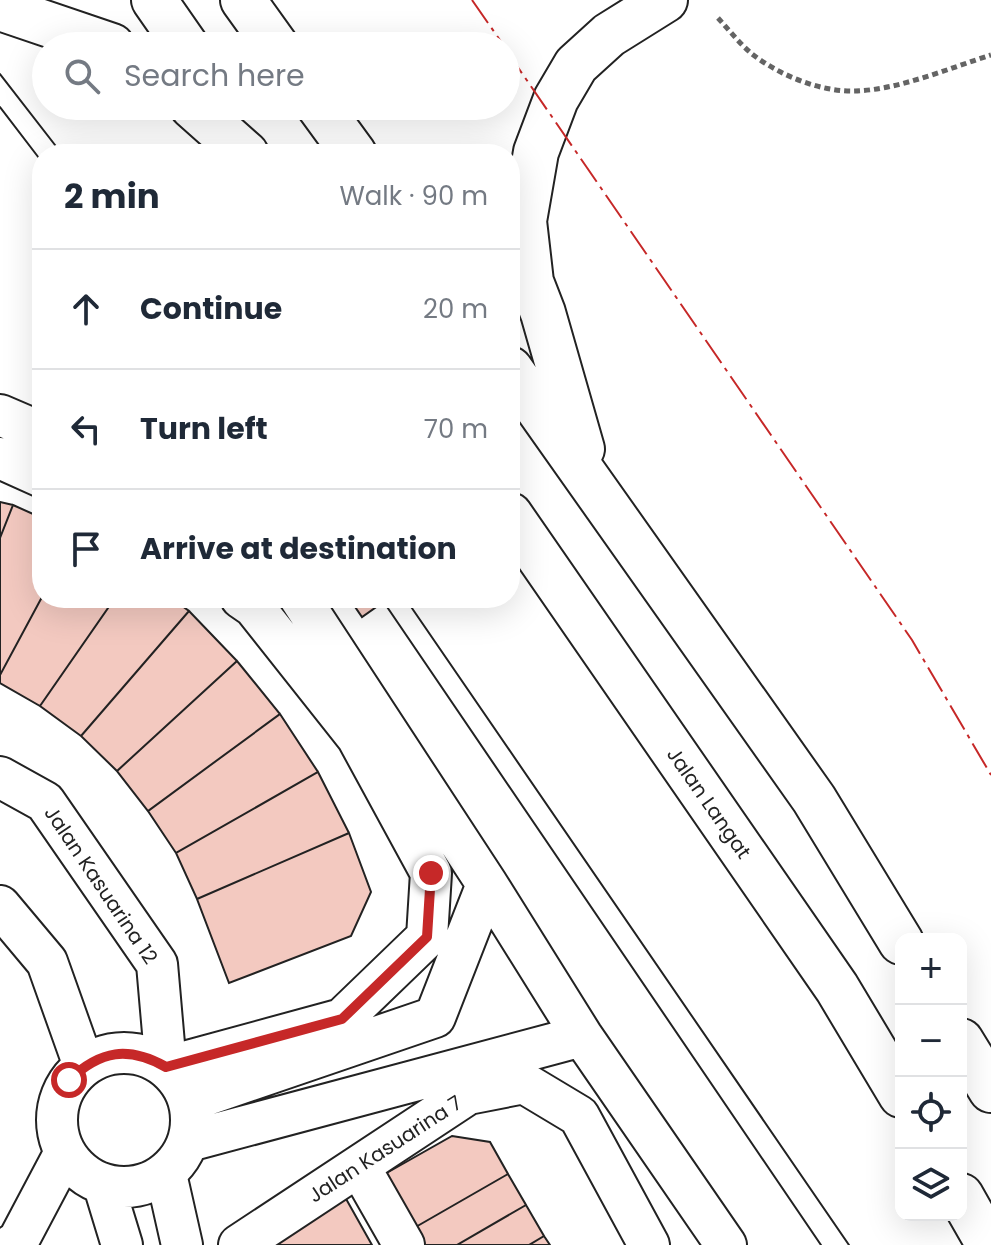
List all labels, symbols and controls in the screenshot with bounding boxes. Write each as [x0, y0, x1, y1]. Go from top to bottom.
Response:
search box [32, 32, 520, 120]
icon: search [60, 54, 104, 98]
text: Search here [124, 54, 305, 97]
text: 2 min [64, 172, 160, 220]
text: Walk · 90 m [339, 178, 488, 214]
icon: ahead [64, 287, 108, 331]
text: Continue [140, 287, 282, 330]
text: 20 m [423, 291, 488, 327]
icon: left [64, 407, 108, 451]
text: Turn left [140, 407, 268, 450]
text: 70 m [424, 411, 488, 447]
icon: arrive [64, 527, 108, 571]
text: Arrive at destination [140, 527, 457, 570]
street label: Jalan Langat [660, 742, 758, 864]
street label: Jalan Kasuarina 12 [38, 801, 164, 969]
route end [413, 855, 449, 891]
map controls [895, 933, 967, 1221]
button: + [895, 933, 967, 1005]
button: − [895, 1005, 967, 1077]
route start [51, 1062, 87, 1098]
button: locate [895, 1077, 967, 1149]
street label: Jalan Kasuarina 7 [303, 1089, 467, 1209]
button: layers [895, 1149, 967, 1221]

